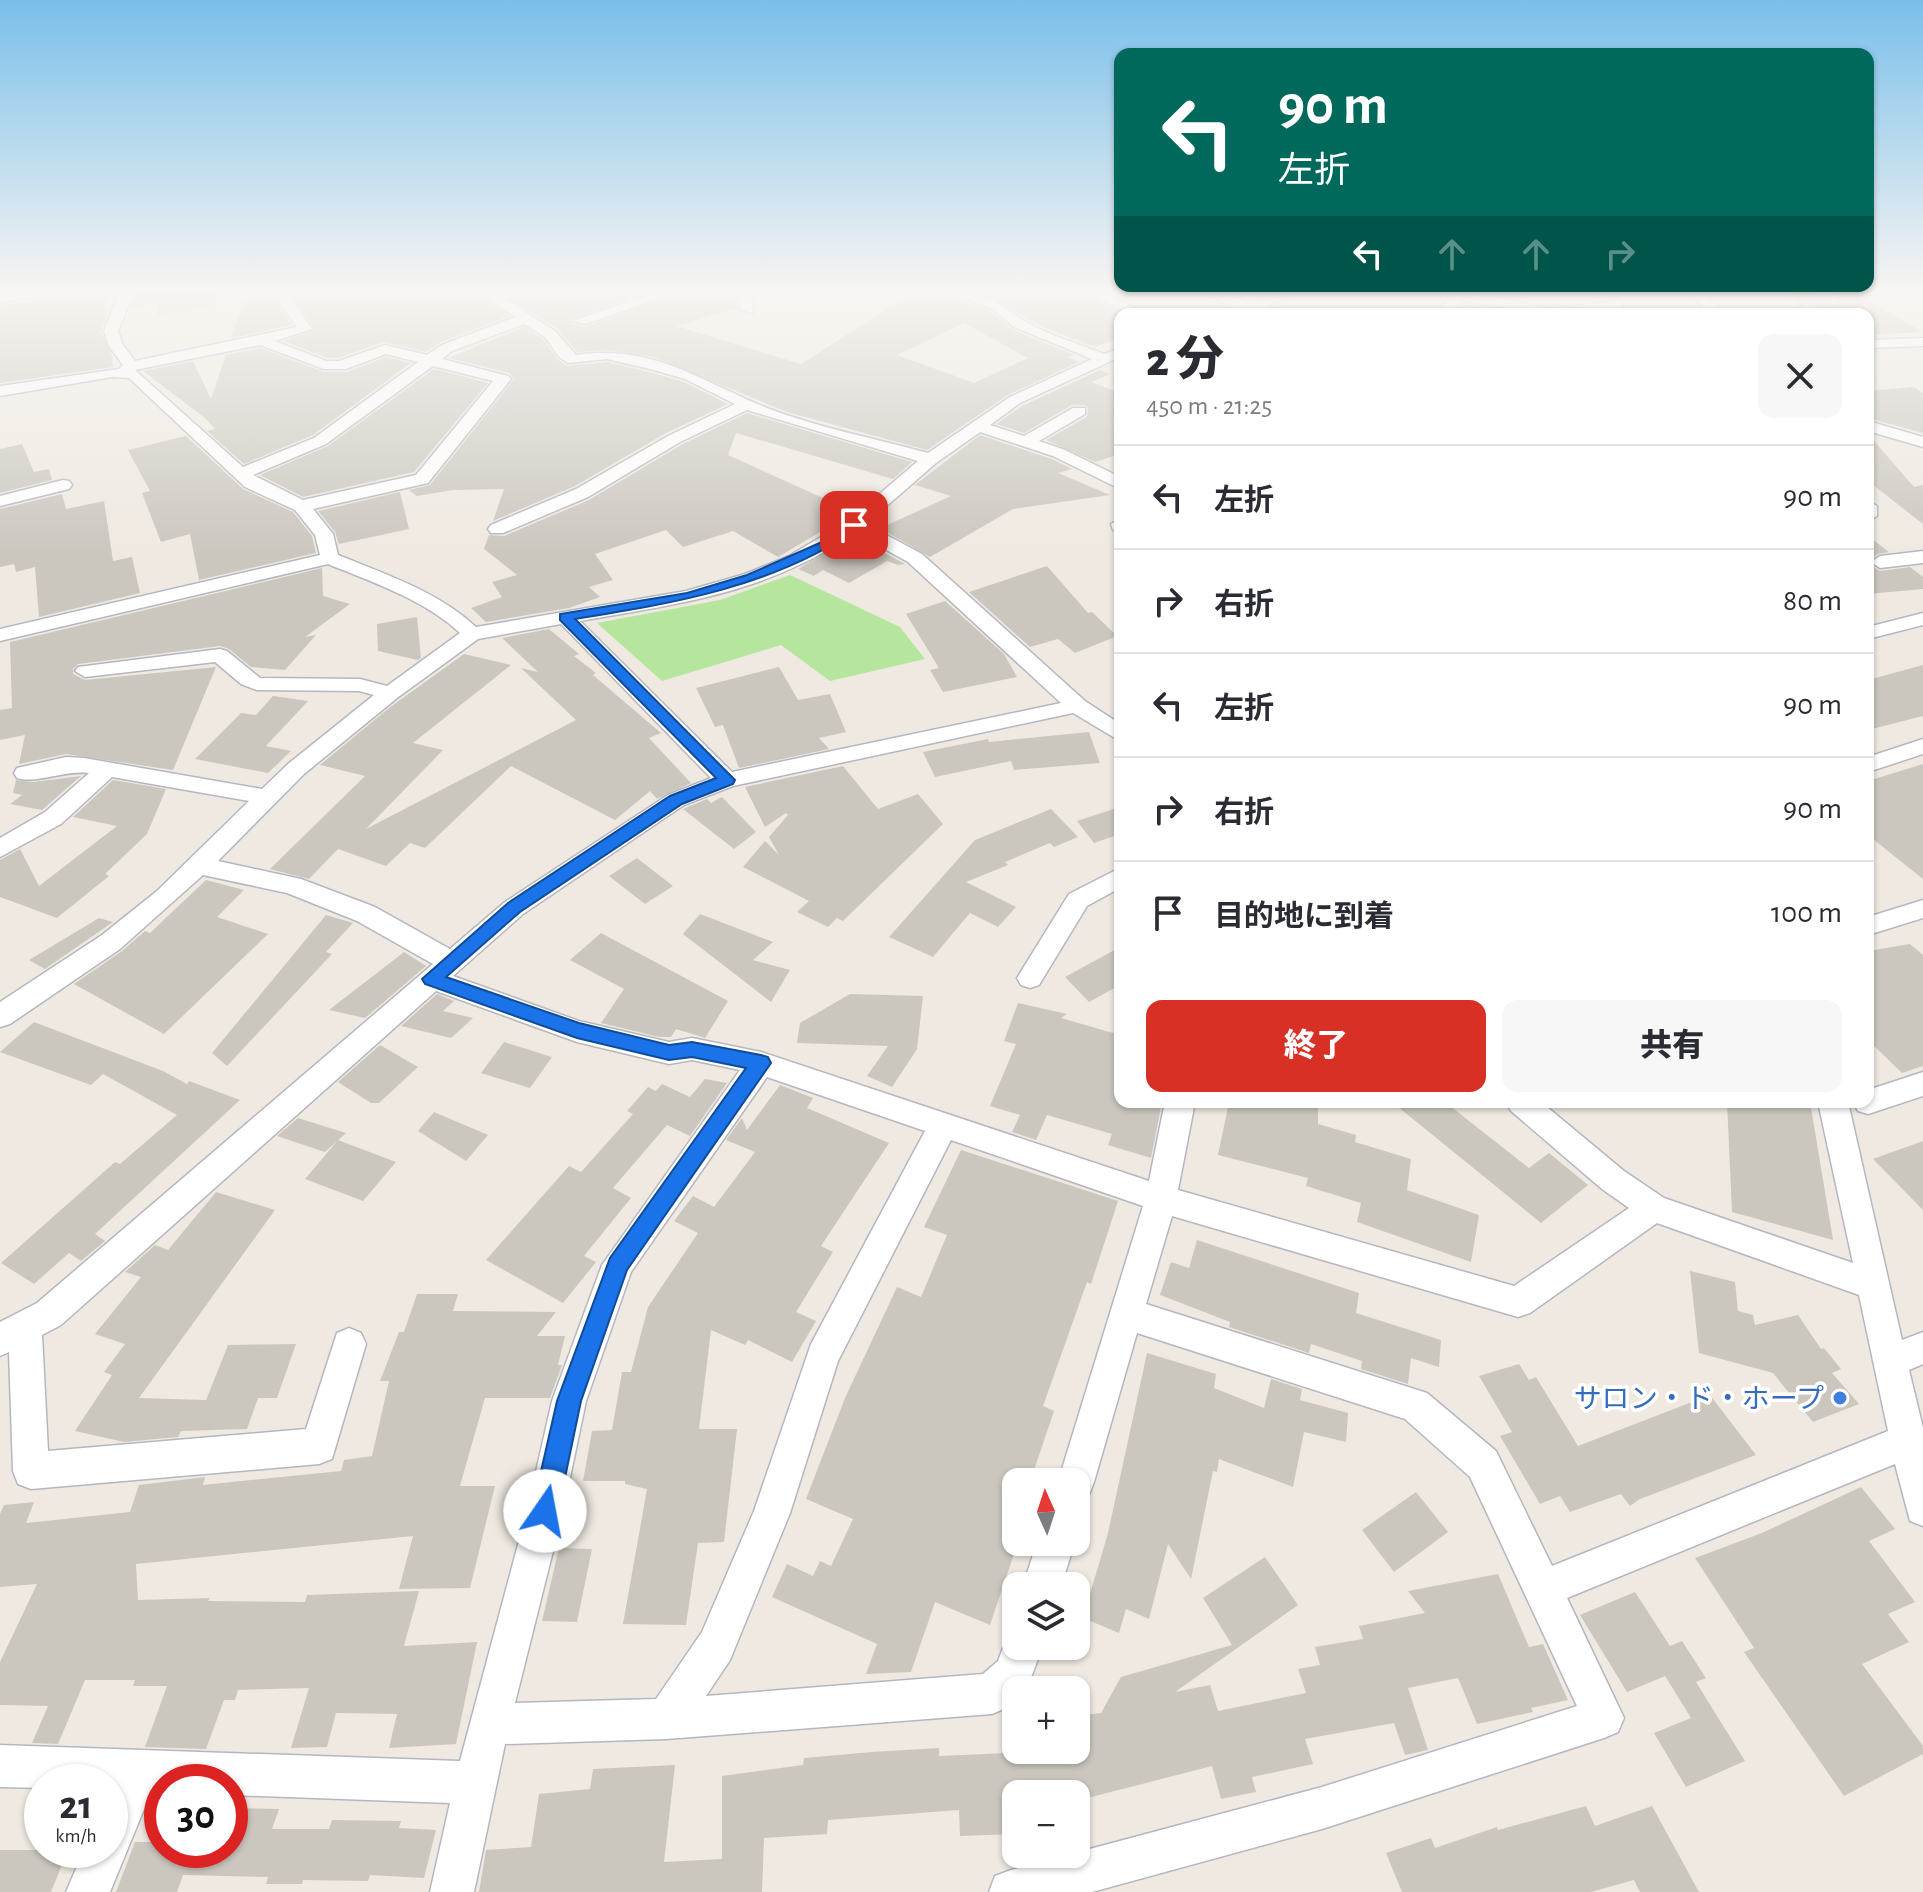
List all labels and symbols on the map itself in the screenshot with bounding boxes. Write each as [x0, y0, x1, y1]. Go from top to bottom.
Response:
pin [820, 491, 888, 559]
place label: サロン・ド・ホープ [1574, 1384, 1824, 1414]
marker: サロン・ド・ホープ [1831, 1389, 1849, 1407]
north arrow [1002, 1468, 1090, 1556]
position arrow [503, 1469, 587, 1553]
speed limit sign: 30 [144, 1764, 248, 1868]

